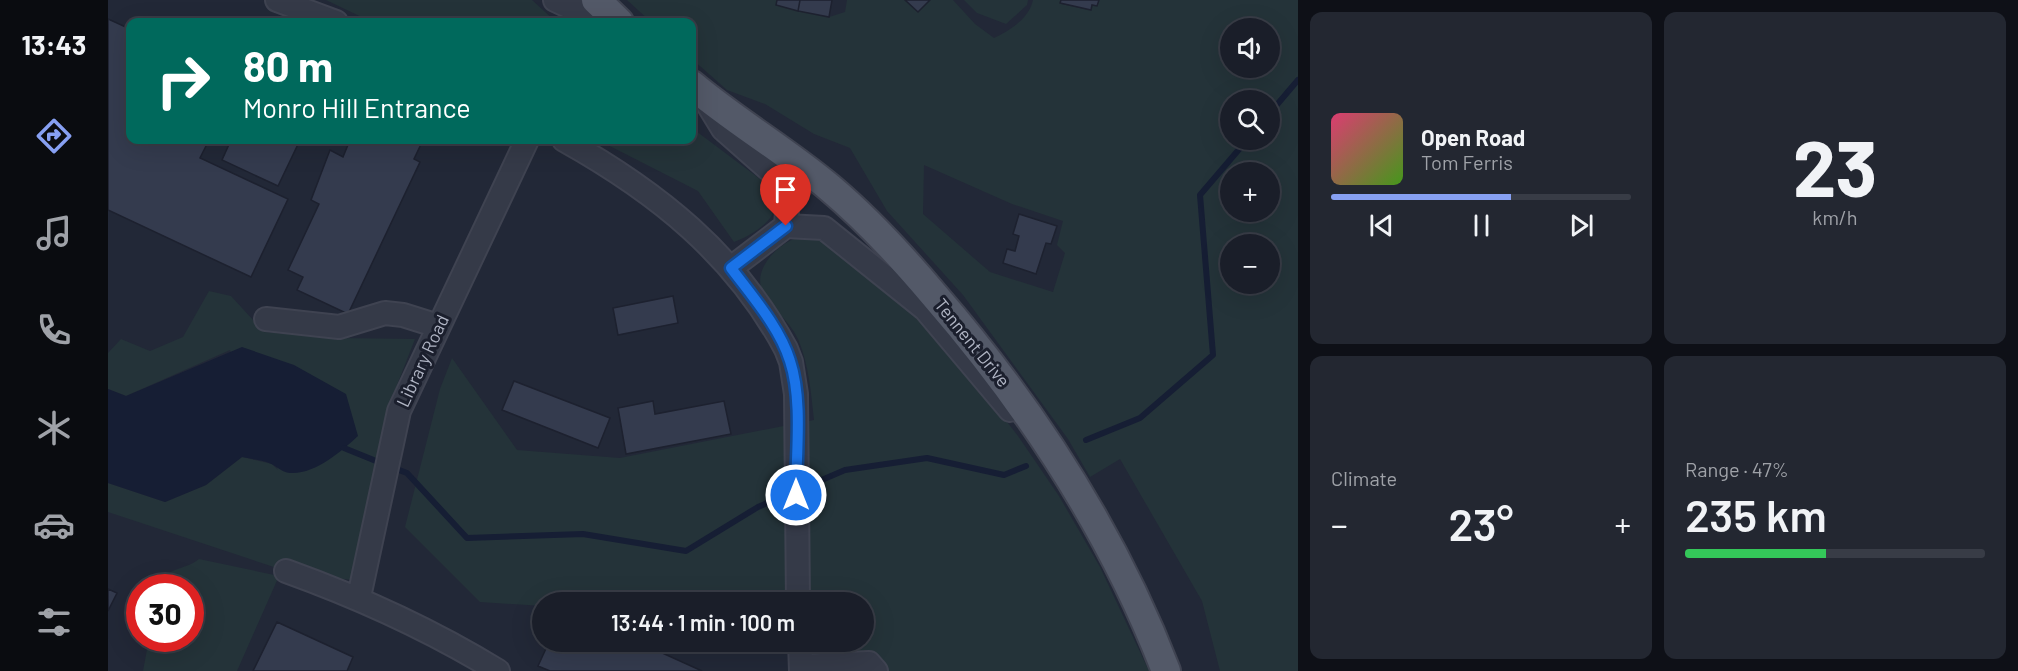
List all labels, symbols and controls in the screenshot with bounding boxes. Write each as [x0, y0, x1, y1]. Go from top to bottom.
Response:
map controls [1220, 18, 1280, 294]
button: sound [1220, 18, 1280, 78]
text: 13:43 [22, 28, 86, 60]
text: 80 m [243, 40, 333, 90]
icon: right [144, 42, 222, 120]
button: search [1220, 90, 1280, 150]
text: Monro Hill Entrance [243, 91, 471, 123]
icon: directions [33, 115, 75, 157]
text: 23 [1793, 119, 1877, 213]
text: Open Road [1421, 124, 1525, 150]
text: Tom Ferris [1421, 150, 1513, 174]
button: + [1220, 162, 1280, 222]
pin [760, 164, 811, 226]
icon: arrive [769, 173, 802, 206]
text: km/h [1812, 205, 1858, 229]
icon: previous [1365, 209, 1398, 242]
icon: pause [1465, 209, 1498, 242]
icon: next [1565, 209, 1598, 242]
icon: music [33, 212, 75, 254]
button: − [1220, 234, 1280, 294]
street label: Tennent Drive [930, 294, 1015, 391]
icon: phone [33, 309, 75, 351]
street label: Library Road [391, 311, 453, 410]
icon: climate [33, 407, 75, 449]
text: Range · 47% [1685, 457, 1789, 481]
position arrow [764, 463, 828, 527]
text: Climate [1331, 466, 1397, 490]
text: 235 km [1685, 487, 1827, 541]
text: 23° [1448, 496, 1514, 550]
icon: car [33, 504, 75, 546]
text: − [1331, 504, 1348, 544]
text: + [1615, 504, 1631, 544]
speed limit sign: 30 [126, 574, 204, 652]
icon: filters [33, 601, 75, 643]
text: 13:44 · 1 min · 100 m [611, 609, 795, 635]

